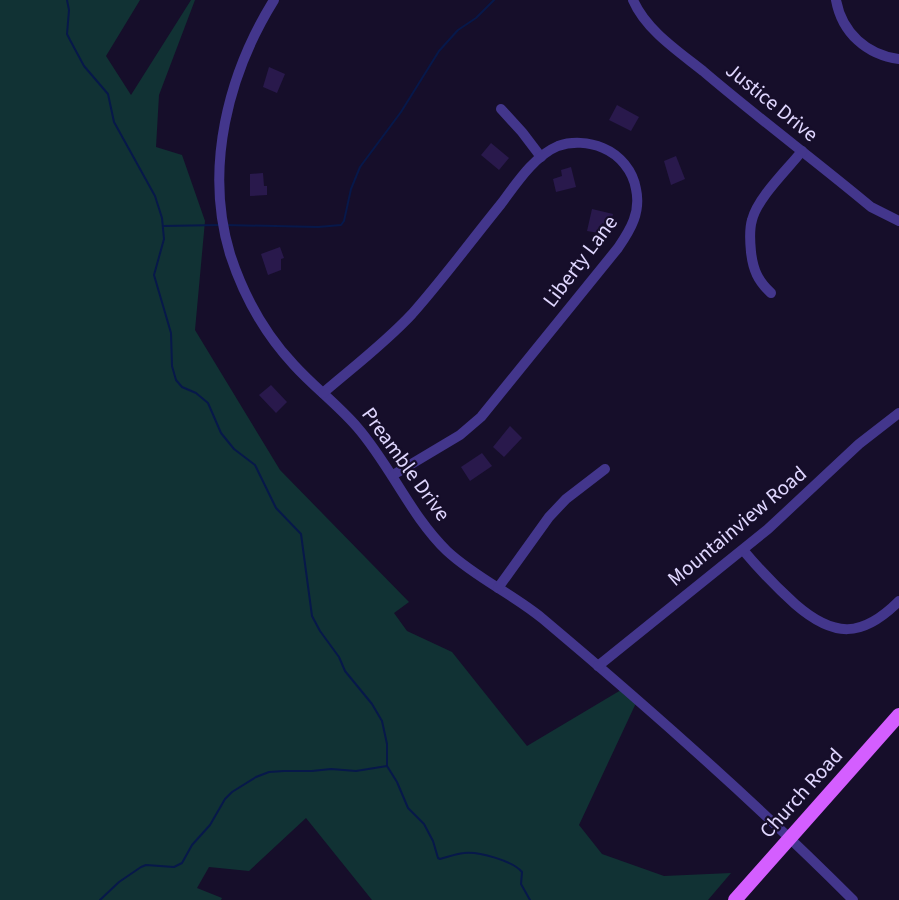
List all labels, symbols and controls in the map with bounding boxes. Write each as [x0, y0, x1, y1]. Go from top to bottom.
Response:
street label: Justice Drive [719, 55, 825, 149]
street label: Liberty Lane [535, 209, 625, 313]
street label: Preamble Drive [354, 401, 458, 527]
street label: Mountainview Road [661, 459, 813, 593]
street label: Church Road [752, 741, 850, 845]

